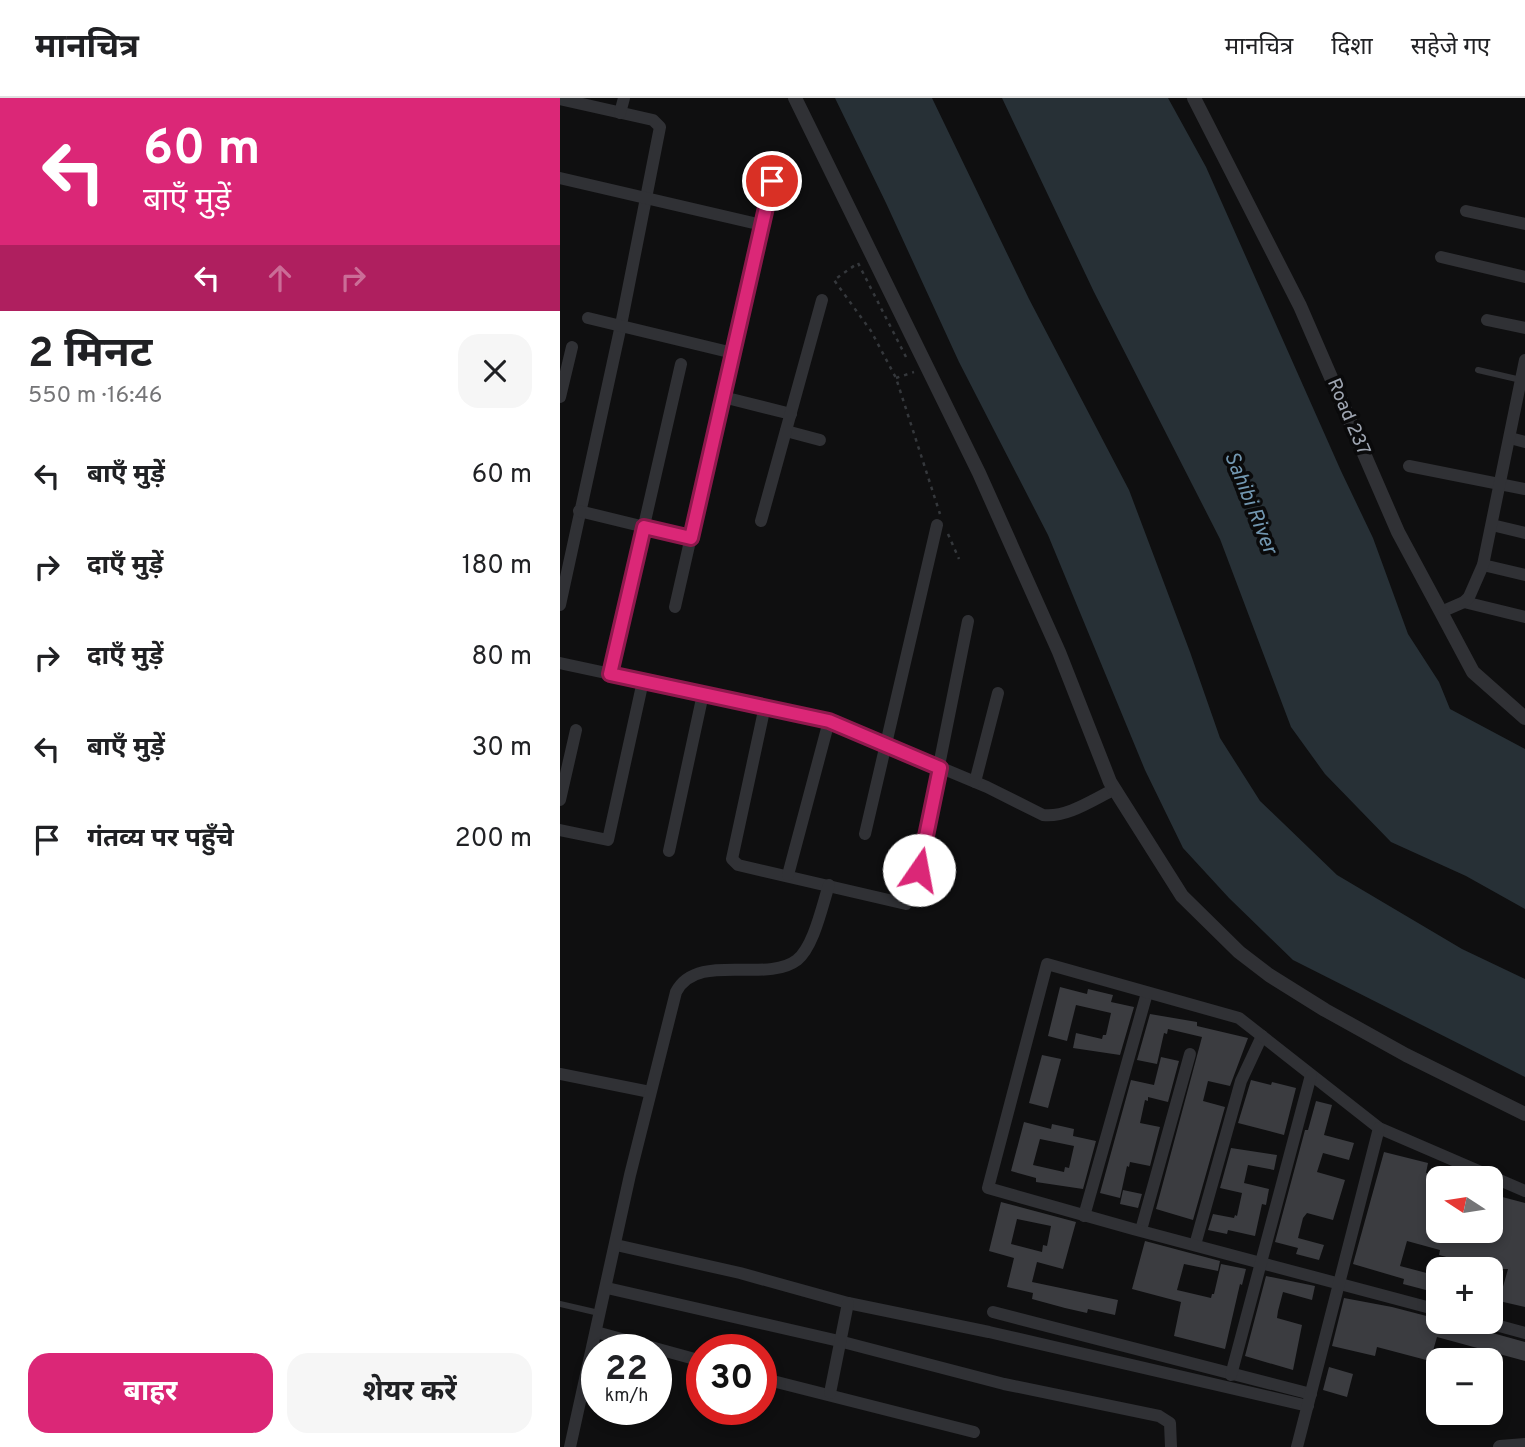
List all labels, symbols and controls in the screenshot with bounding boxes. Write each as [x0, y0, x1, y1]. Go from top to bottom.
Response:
text: मानचित्र [35, 28, 139, 70]
text: मानचित्र [1225, 33, 1293, 63]
text: दिशा [1331, 33, 1373, 63]
text: सहेजे गए [1411, 33, 1490, 63]
text: 60 m [143, 120, 261, 182]
icon: left [28, 126, 119, 217]
pin [742, 151, 802, 211]
icon: arrive [753, 162, 791, 200]
text: बाएँ मुड़ें [143, 182, 231, 222]
icon: left [188, 259, 226, 297]
icon: ahead [261, 259, 299, 297]
icon: right [334, 259, 372, 297]
text: 2 मिनट [28, 329, 152, 382]
button: close [458, 334, 532, 408]
street label: Road 237 [1321, 375, 1375, 459]
text: 550 m · 16:46 [28, 382, 162, 411]
water label: Sahibi River [1217, 448, 1284, 560]
icon: left [28, 457, 66, 495]
text: बाएँ मुड़ें [87, 459, 165, 492]
text: 60 m [472, 459, 532, 492]
icon: right [28, 548, 66, 586]
text: दाएँ मुड़ें [87, 550, 163, 583]
text: 180 m [462, 550, 532, 583]
icon: right [28, 639, 66, 677]
text: दाएँ मुड़ें [87, 641, 163, 674]
text: 80 m [472, 641, 532, 674]
icon: left [28, 730, 66, 768]
text: बाएँ मुड़ें [87, 732, 165, 765]
text: 30 m [472, 732, 532, 765]
icon: arrive [28, 821, 66, 859]
text: गंतव्य पर पहुँचे [87, 823, 234, 856]
text: 200 m [455, 823, 532, 856]
position arrow [882, 833, 956, 907]
north arrow [1426, 1166, 1503, 1242]
map controls [1426, 1166, 1503, 1425]
button: + [1426, 1257, 1503, 1334]
speed limit sign: 30 [686, 1334, 777, 1425]
text: 22 [605, 1348, 648, 1392]
button: − [1426, 1348, 1503, 1425]
button: बाहर [28, 1353, 273, 1433]
button: शेयर करें [287, 1353, 532, 1433]
text: km/h [605, 1385, 648, 1408]

